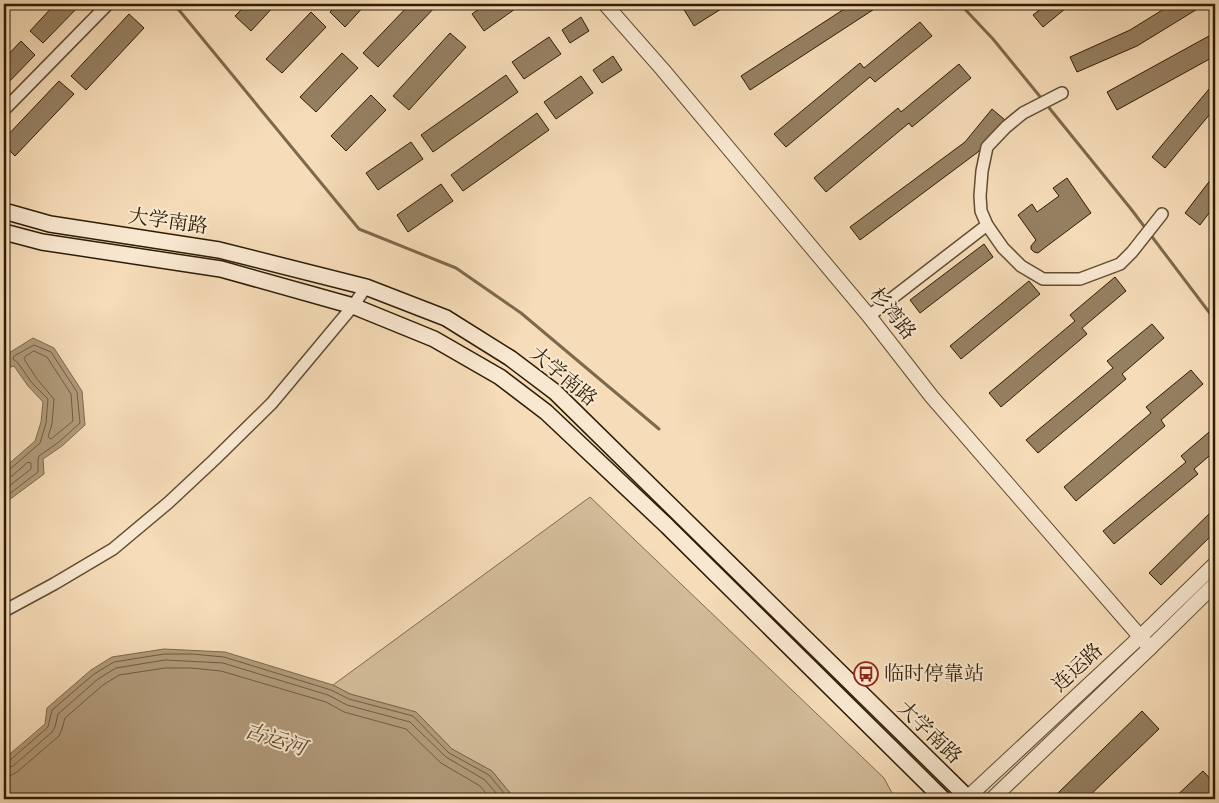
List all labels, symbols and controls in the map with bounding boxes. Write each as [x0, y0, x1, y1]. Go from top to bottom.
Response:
street label: 大学南路 [127, 204, 209, 240]
street label: 杉湾路 [863, 283, 921, 345]
street label: 大学南路 [524, 342, 602, 412]
street label: 连运路 [1048, 638, 1108, 698]
bus stop icon: 临时停靠站 [853, 661, 879, 687]
place label: 临时停靠站 [884, 662, 984, 687]
street label: 大学南路 [892, 696, 966, 770]
water label: 古运河 [241, 718, 313, 763]

